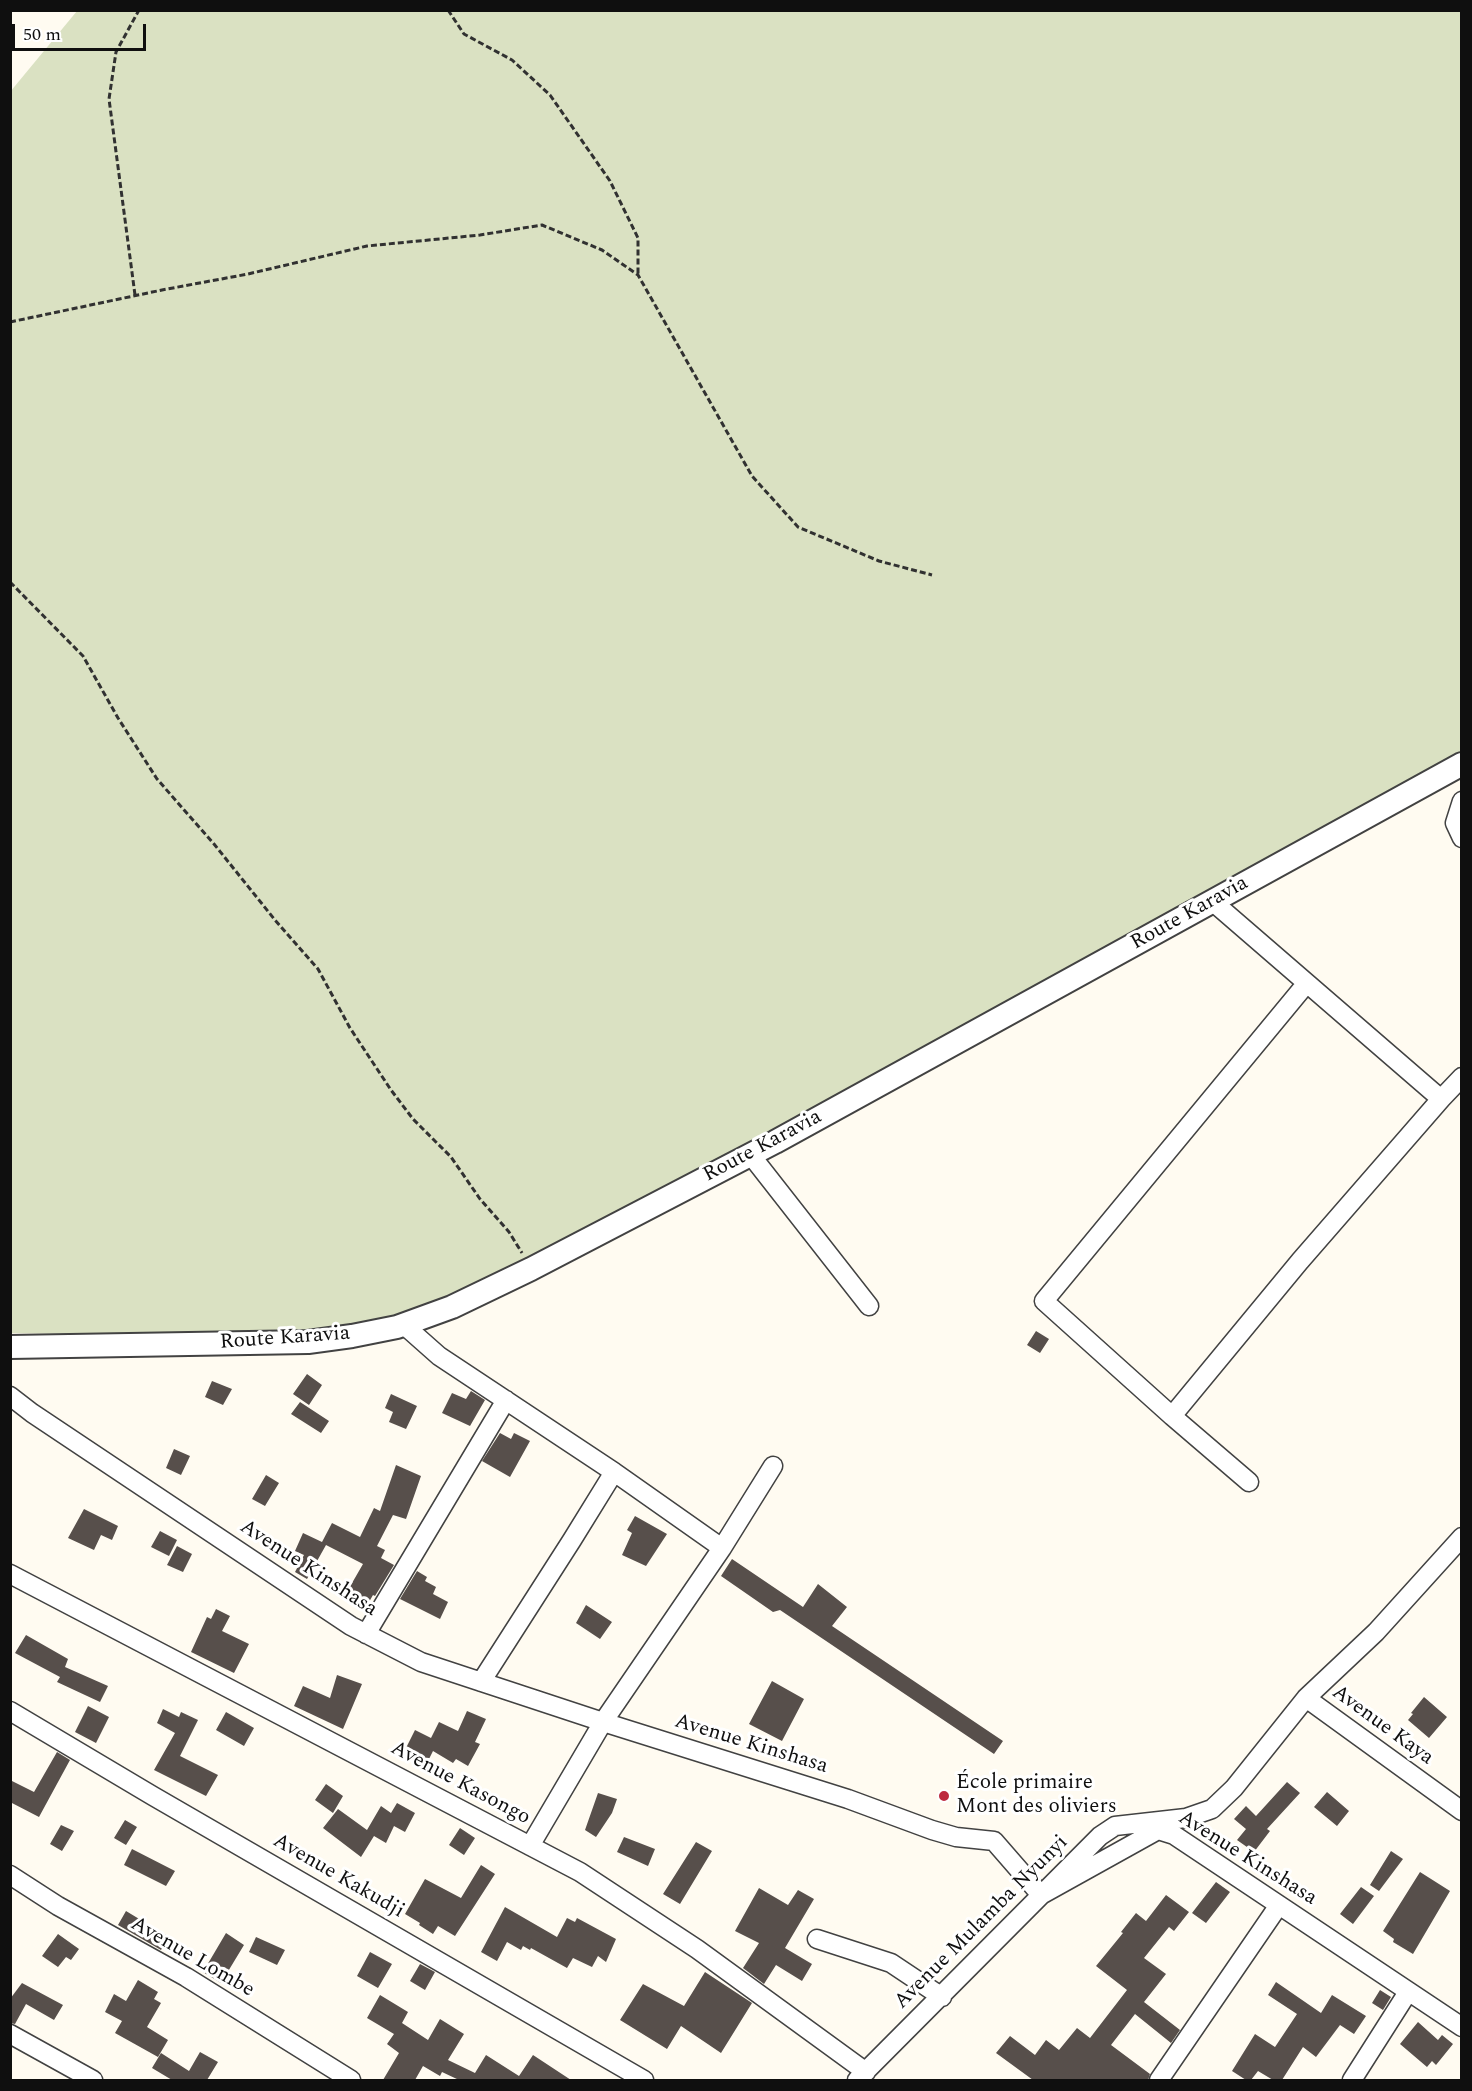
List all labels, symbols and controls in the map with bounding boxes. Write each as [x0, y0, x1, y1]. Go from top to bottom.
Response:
scale bar [15, 12, 148, 50]
text: 50 m [23, 21, 61, 48]
street label: Route Karavia [1127, 871, 1253, 957]
street label: Route Karavia [699, 1105, 827, 1189]
street label: Route Karavia [219, 1322, 351, 1356]
street label: Avenue Kinshasa [234, 1515, 382, 1623]
street label: Avenue Kaya [1326, 1681, 1438, 1771]
street label: Avenue Kinshasa [671, 1710, 831, 1780]
street label: Avenue Kasongo [386, 1737, 534, 1831]
place label: École primaire Mont des oliviers [956, 1771, 1117, 1821]
marker: École primaire Mont des oliviers [937, 1789, 951, 1803]
street label: Avenue Kinshasa [1173, 1806, 1321, 1912]
street label: Avenue Kakudji [268, 1829, 408, 1925]
street label: Avenue Mulamba Nyunyi [890, 1831, 1074, 2015]
street label: Avenue Lombe [125, 1912, 259, 2004]

